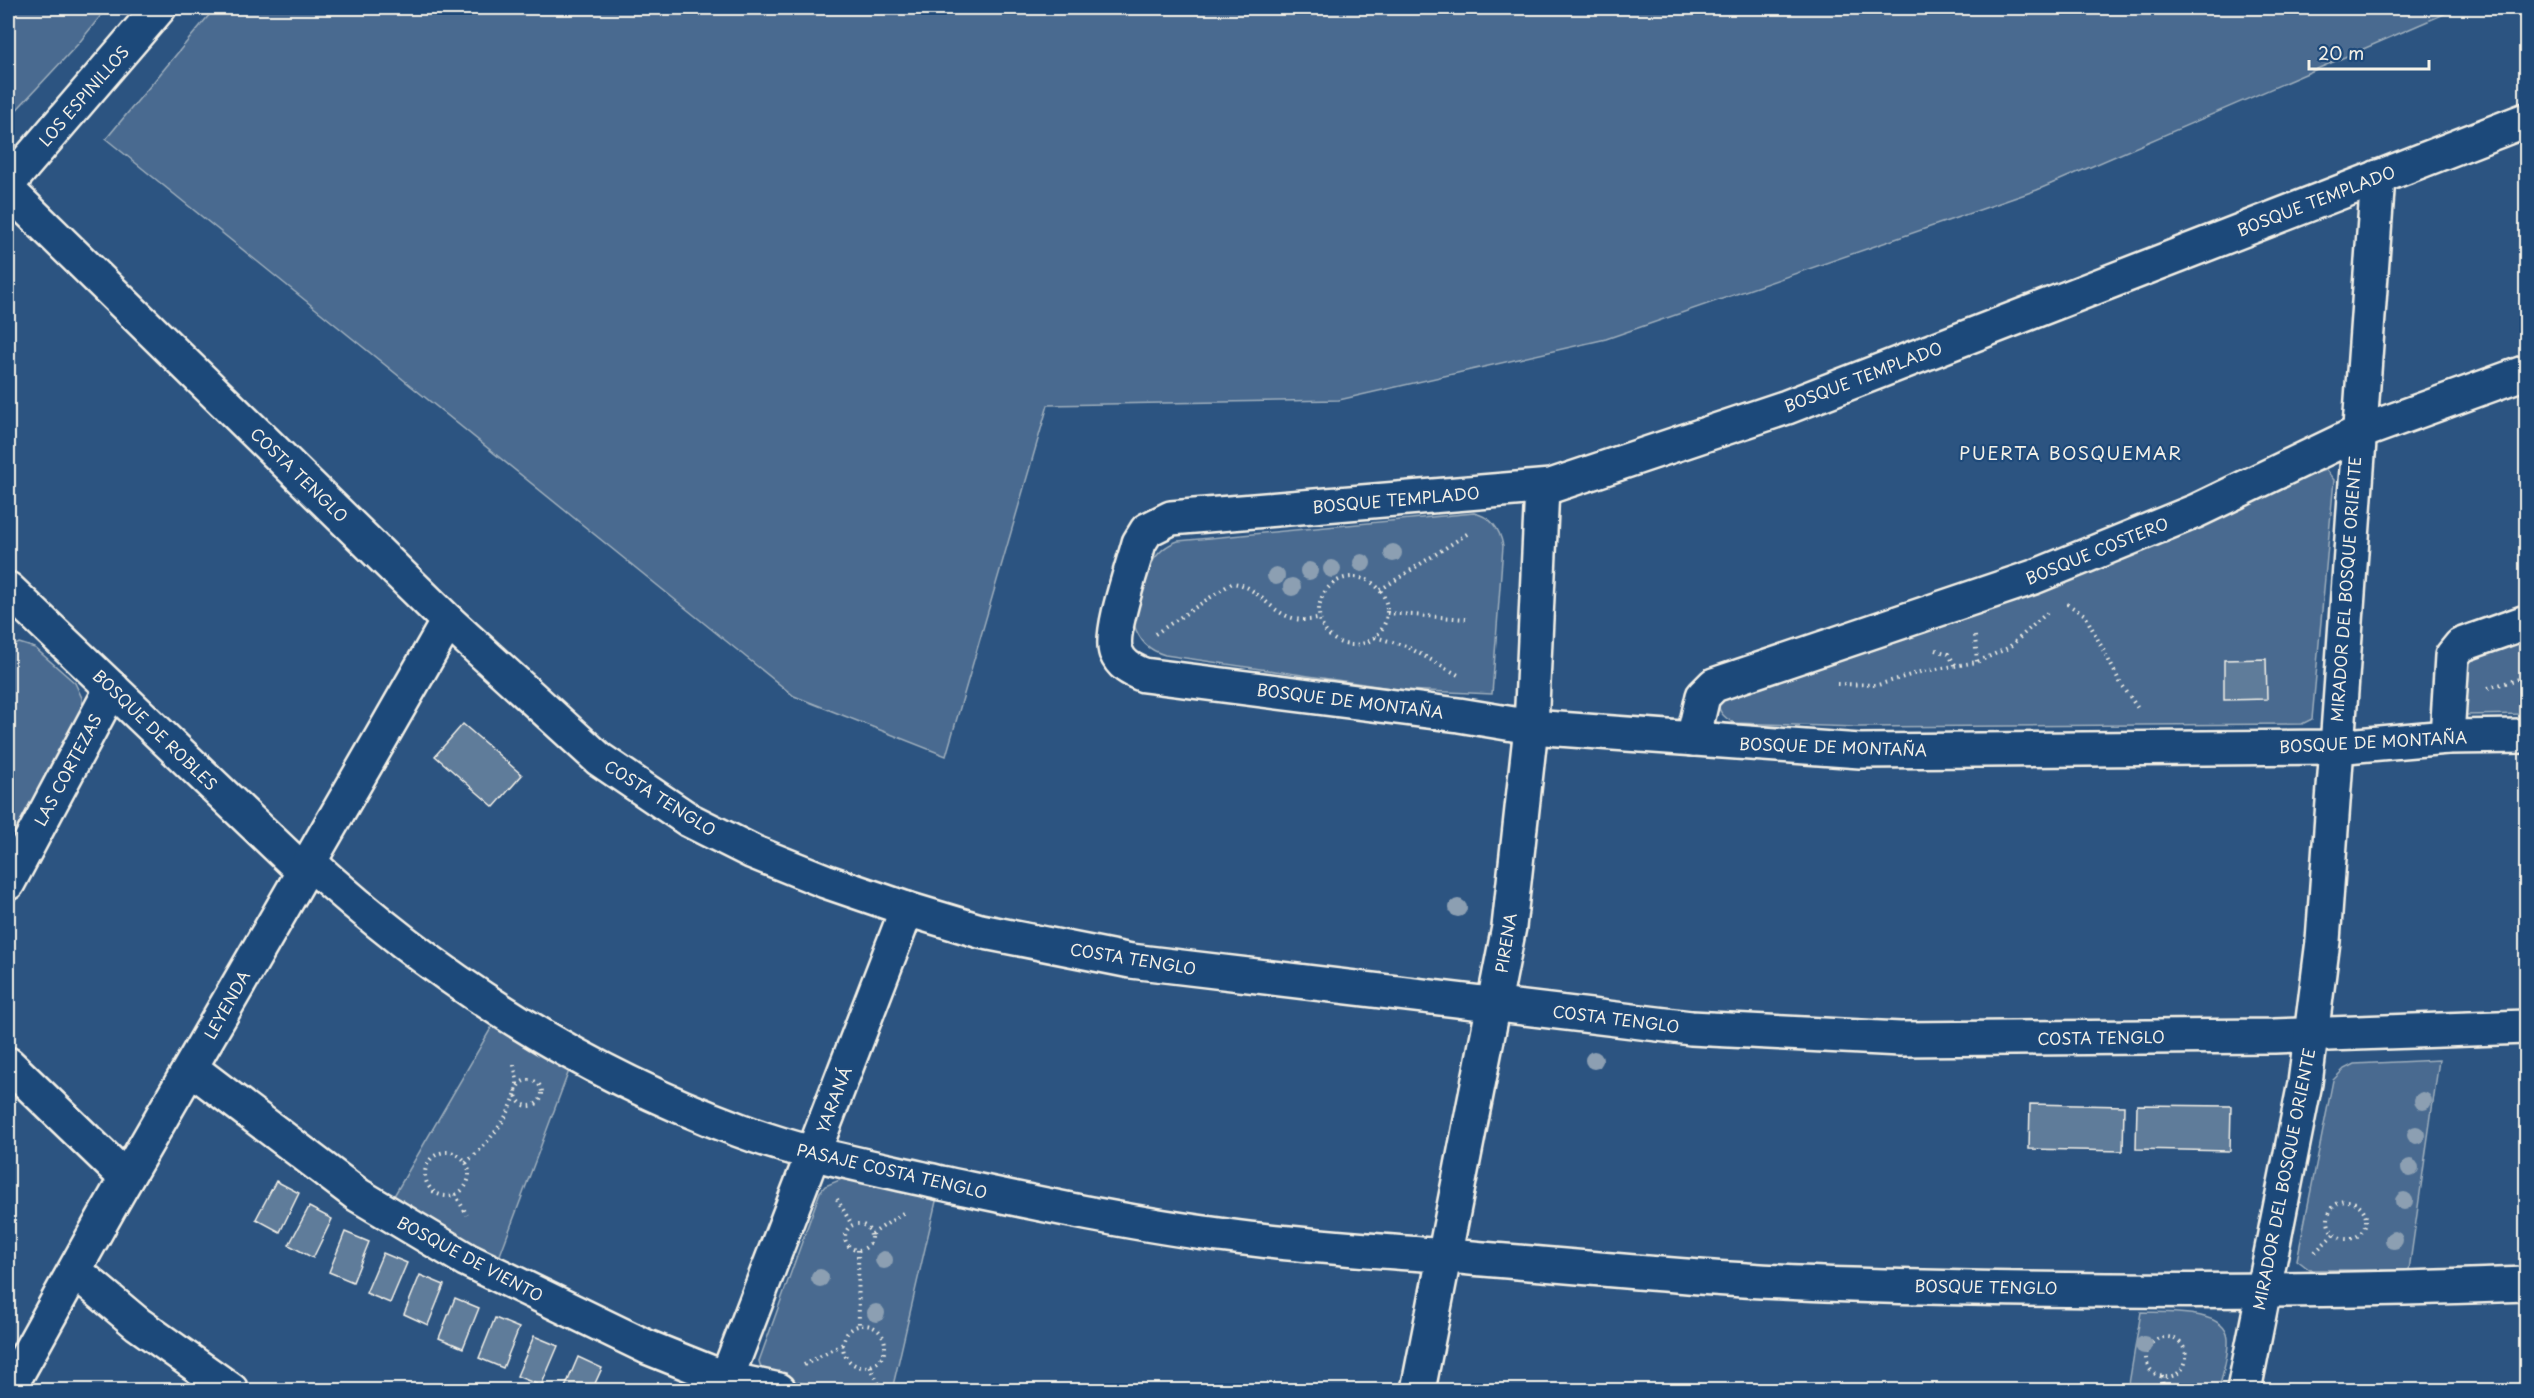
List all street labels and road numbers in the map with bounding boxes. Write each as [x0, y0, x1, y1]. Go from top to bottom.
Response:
street label: LOS ESPINILLOS [33, 40, 134, 151]
street label: BOSQUE TEMPLADO [2233, 159, 2398, 241]
street label: BOSQUE TEMPLADO [1780, 335, 1945, 417]
street label: COSTA TENGLO [246, 421, 354, 527]
street label: MIRADOR DEL BOSQUE ORIENTE [2324, 455, 2366, 723]
street label: BOSQUE TEMPLADO [1311, 480, 1480, 518]
street label: BOSQUE COSTERO [2021, 510, 2172, 590]
street label: BOSQUE DE ROBLES [88, 663, 223, 795]
street label: BOSQUE DE MONTAÑA [1255, 677, 1445, 723]
street label: LAS CORTEZAS [27, 709, 107, 830]
street label: BOSQUE DE MONTAÑA [2278, 724, 2468, 758]
street label: BOSQUE DE MONTAÑA [1739, 731, 1927, 761]
street label: COSTA TENGLO [600, 753, 721, 841]
street label: PIRENA [1488, 911, 1522, 975]
street label: COSTA TENGLO [1068, 936, 1198, 980]
street label: LEYENDA [197, 965, 255, 1043]
street label: COSTA TENGLO [1551, 998, 1681, 1038]
street label: COSTA TENGLO [2037, 1024, 2165, 1050]
street label: MIRADOR DEL BOSQUE ORIENTE [2246, 1046, 2320, 1312]
street label: YARANÁ [809, 1063, 857, 1136]
street label: PASAJE COSTA TENGLO [795, 1136, 990, 1204]
street label: BOSQUE DE VIENTO [393, 1209, 548, 1307]
street label: BOSQUE TENGLO [1914, 1273, 2058, 1299]

